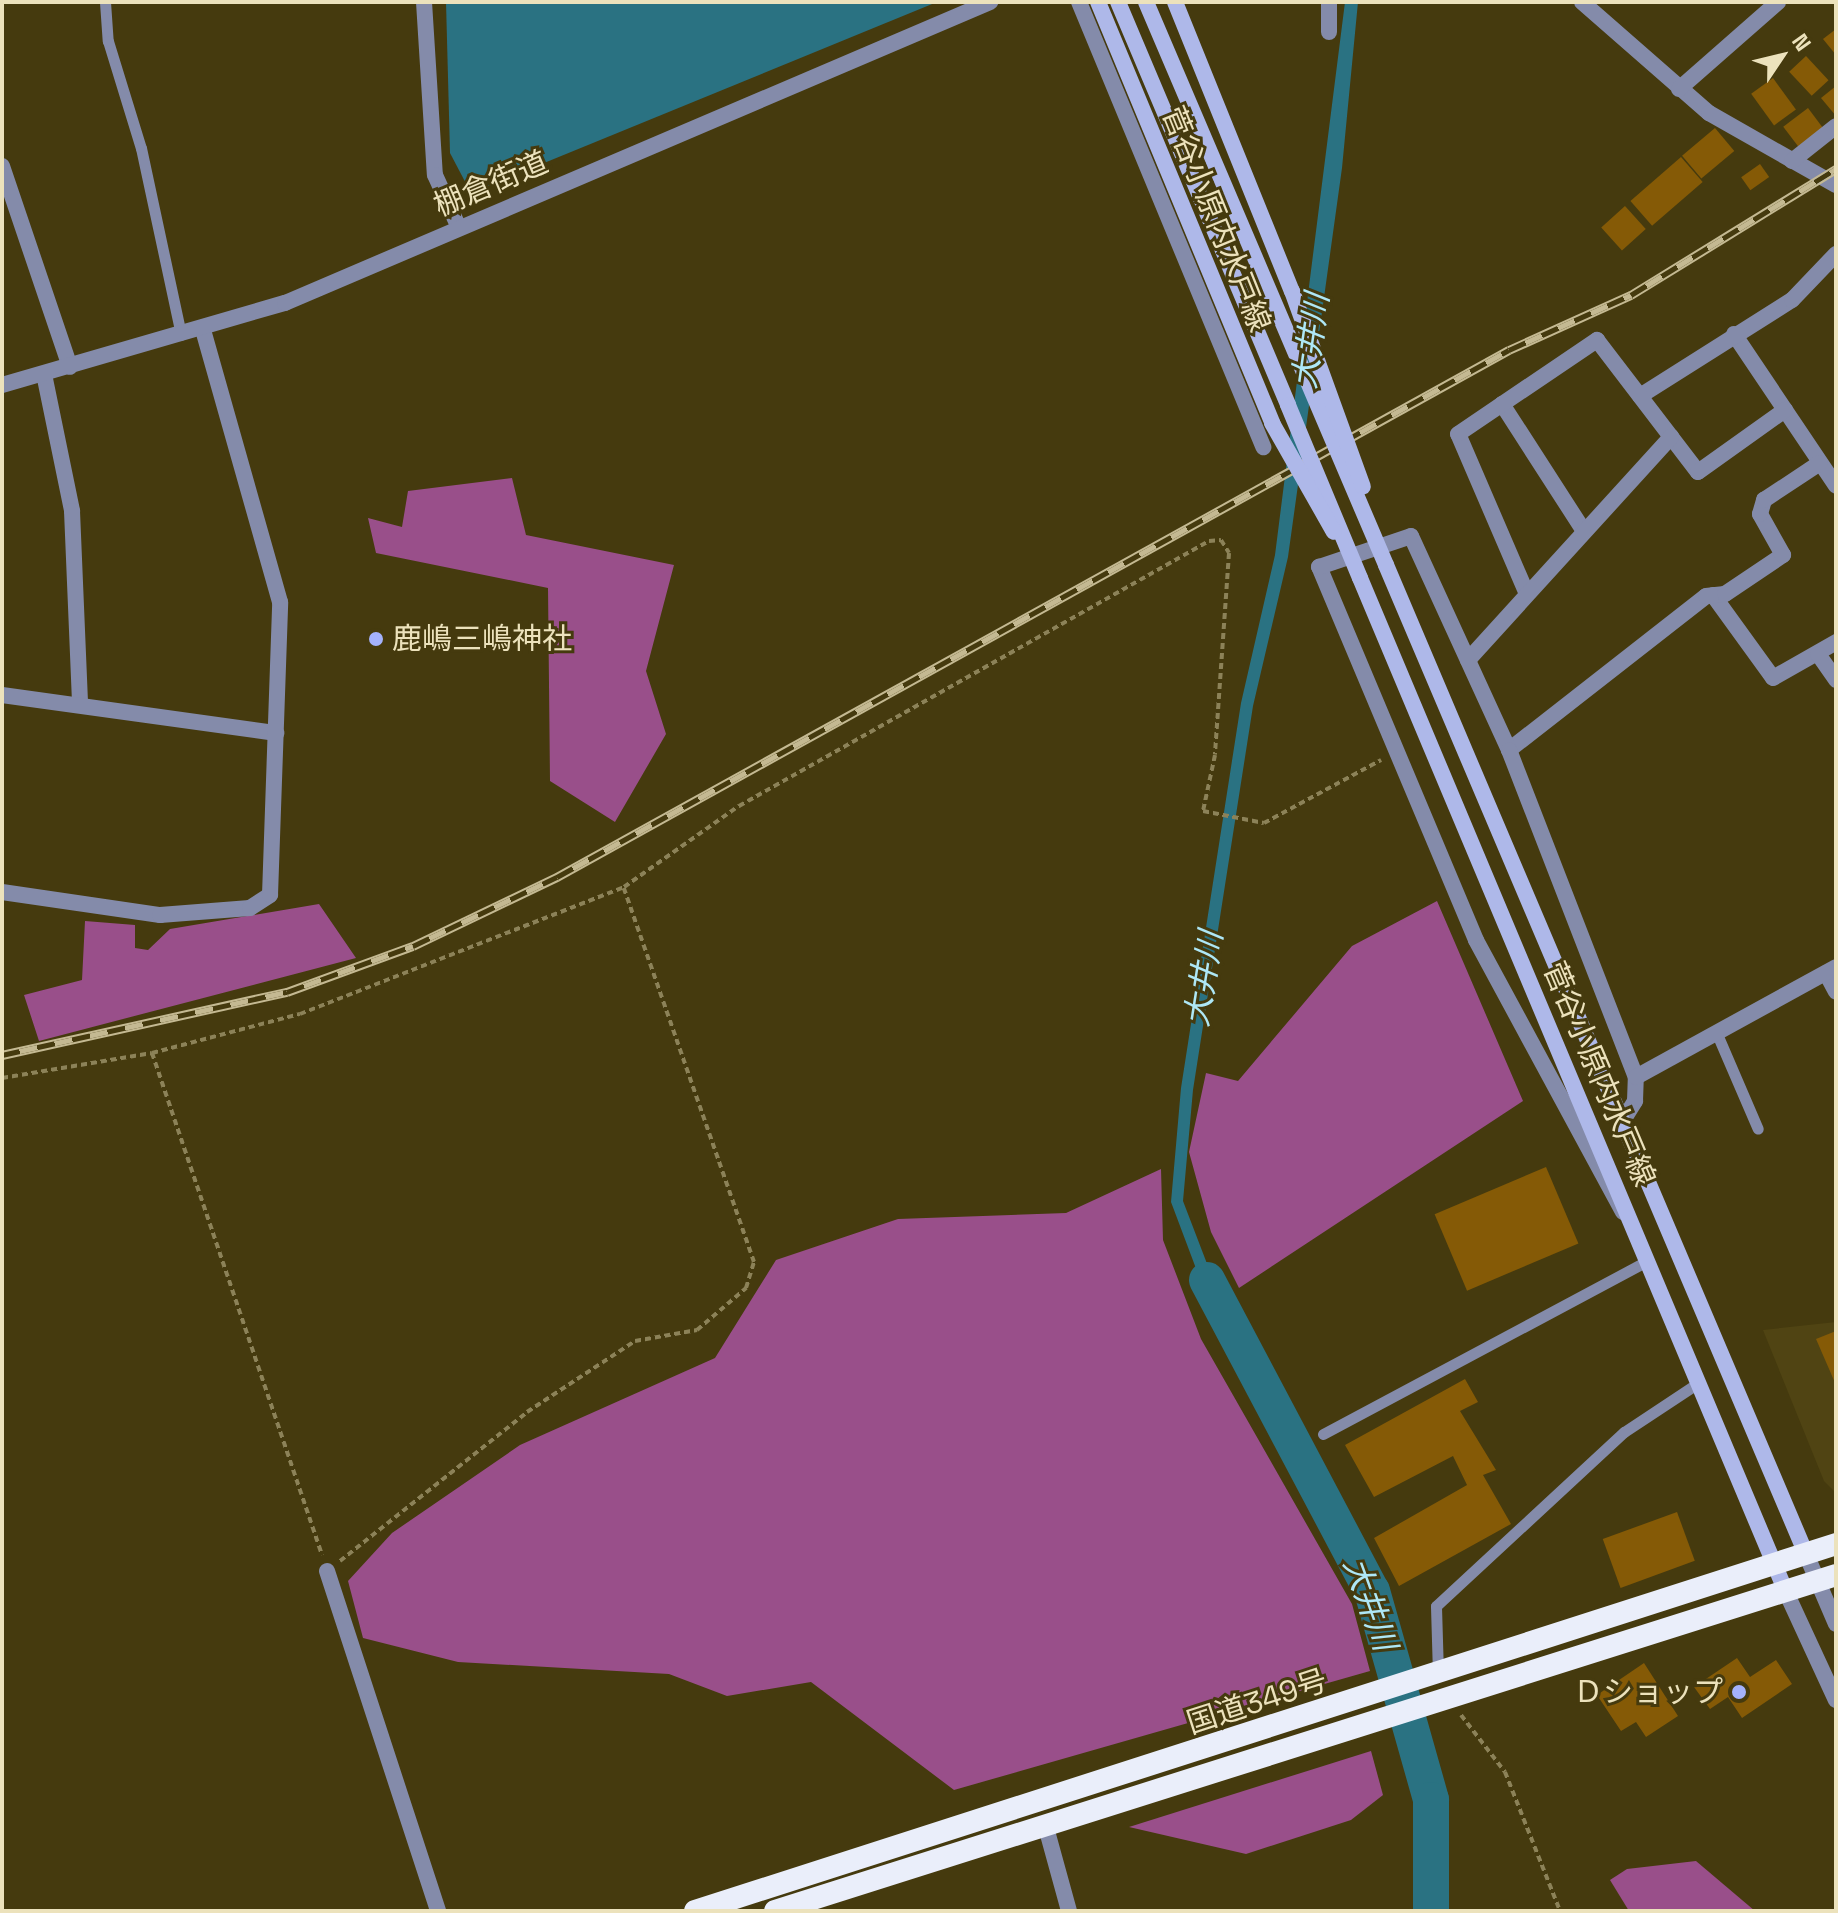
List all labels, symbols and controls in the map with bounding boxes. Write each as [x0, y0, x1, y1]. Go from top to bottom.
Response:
north arrow [1742, 16, 1822, 96]
text: N [1786, 28, 1817, 56]
street label: 菅谷小原内水戸線 [1154, 101, 1278, 337]
street label: 棚倉街道 [429, 144, 553, 224]
water label: 大井川 [1285, 291, 1337, 391]
place label: 鹿嶋三嶋神社 [392, 621, 572, 657]
marker: 鹿嶋三嶋神社 [367, 630, 385, 648]
water label: 大井川 [1178, 929, 1230, 1029]
street label: 菅谷小原内水戸線 [1536, 957, 1662, 1191]
water label: 大井川 [1336, 1552, 1404, 1656]
street label: 国道349号 [1182, 1662, 1332, 1742]
place label: Ｄショップ [1573, 1674, 1723, 1710]
marker: Ｄショップ [1730, 1683, 1748, 1701]

